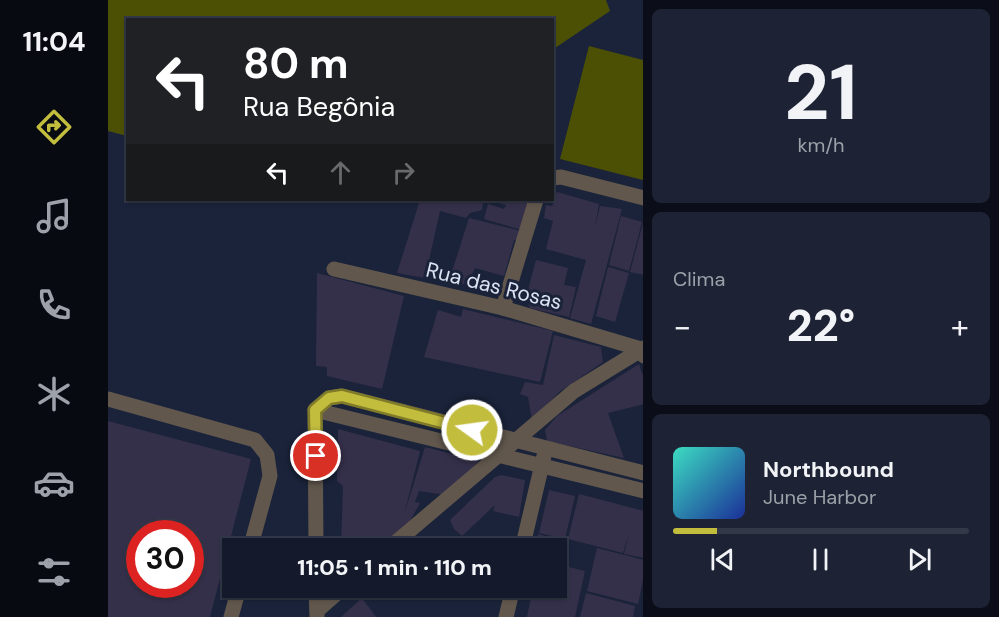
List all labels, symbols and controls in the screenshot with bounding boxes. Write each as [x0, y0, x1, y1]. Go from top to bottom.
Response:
text: 11:04 [22, 24, 86, 59]
text: 80 m [243, 36, 349, 91]
icon: left [144, 42, 222, 120]
text: 21 [784, 42, 858, 143]
text: Rua Begônia [243, 89, 395, 124]
icon: directions [33, 106, 75, 148]
text: km/h [797, 132, 845, 158]
icon: left [261, 156, 294, 189]
icon: ahead [324, 156, 357, 189]
icon: right [387, 156, 420, 189]
icon: music [33, 195, 75, 237]
street label: Rua das Rosas [423, 256, 565, 316]
text: Clima [673, 266, 725, 292]
icon: phone [33, 284, 75, 326]
text: 22° [787, 296, 855, 355]
text: − [673, 305, 691, 348]
text: + [951, 305, 969, 348]
icon: climate [33, 373, 75, 415]
position arrow [440, 398, 504, 462]
pin [290, 430, 341, 481]
icon: arrive [299, 439, 332, 472]
text: Northbound [763, 455, 894, 484]
icon: car [33, 462, 75, 504]
text: June Harbor [763, 484, 876, 510]
speed limit sign: 30 [126, 520, 204, 598]
icon: previous [706, 543, 739, 576]
icon: pause [804, 543, 837, 576]
icon: next [903, 543, 936, 576]
icon: filters [33, 551, 75, 593]
text: 11:05 · 1 min · 110 m [297, 553, 492, 582]

